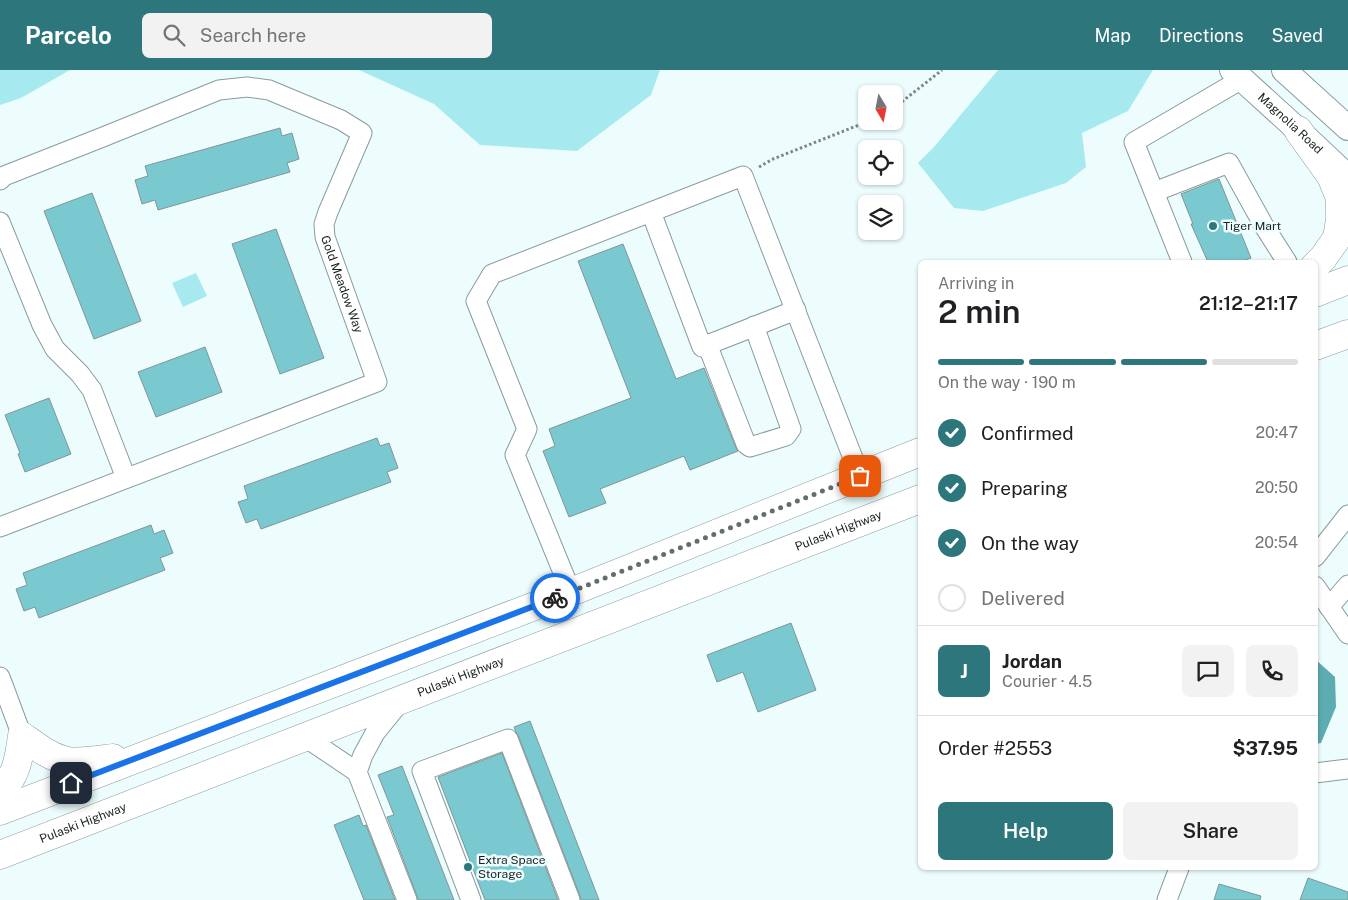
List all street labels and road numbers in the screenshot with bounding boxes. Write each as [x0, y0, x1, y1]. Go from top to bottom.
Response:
street label: Magnolia Road [1255, 90, 1326, 157]
street label: Gold Meadow Way [318, 233, 366, 335]
street label: Pulaski Highway [793, 507, 884, 554]
street label: Pulaski Highway [415, 653, 507, 700]
street label: Pulaski Highway [38, 800, 129, 846]

